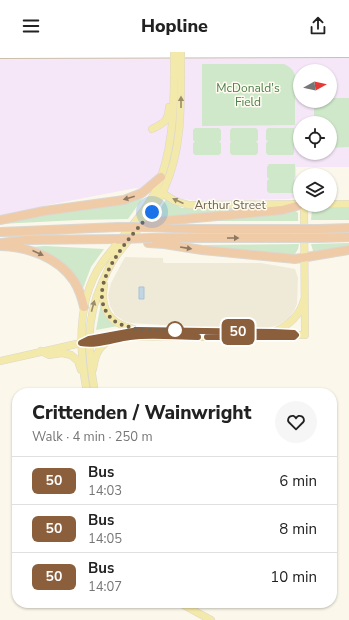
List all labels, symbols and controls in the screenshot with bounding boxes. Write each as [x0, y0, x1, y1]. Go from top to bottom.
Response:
text: Hopline [141, 14, 208, 38]
icon: menu [20, 15, 42, 37]
icon: share [307, 15, 329, 37]
north arrow [293, 64, 337, 108]
map controls [293, 64, 337, 212]
park label: McDonald's Field [216, 80, 280, 110]
one-way arrow [178, 95, 184, 108]
button: locate [293, 116, 337, 160]
button: layers [293, 168, 337, 212]
one-way arrow [122, 195, 134, 201]
street label: Arthur Street [194, 197, 266, 213]
one-way arrow [172, 198, 183, 204]
your location [142, 202, 162, 222]
one-way arrow [227, 235, 240, 241]
one-way arrow [180, 245, 192, 251]
one-way arrow [32, 250, 44, 257]
one-way arrow [91, 300, 97, 313]
line badge: 50 [220, 319, 256, 345]
unlabelled marker [166, 321, 184, 339]
text: 50 [230, 322, 246, 341]
text: Crittenden / Wainwright [32, 400, 251, 426]
button: heart [275, 401, 317, 443]
text: Walk · 4 min · 250 m [32, 428, 153, 446]
text: Bus [88, 462, 114, 482]
text: 50 [46, 471, 62, 490]
text: 6 min [279, 471, 317, 491]
text: 14:03 [88, 482, 122, 500]
text: Bus [88, 510, 114, 530]
text: 50 [46, 519, 62, 538]
text: 8 min [279, 519, 317, 539]
text: 14:05 [88, 530, 122, 548]
text: Bus [88, 558, 114, 578]
text: 50 [46, 567, 62, 586]
text: 10 min [270, 567, 317, 587]
text: 14:07 [88, 578, 122, 596]

